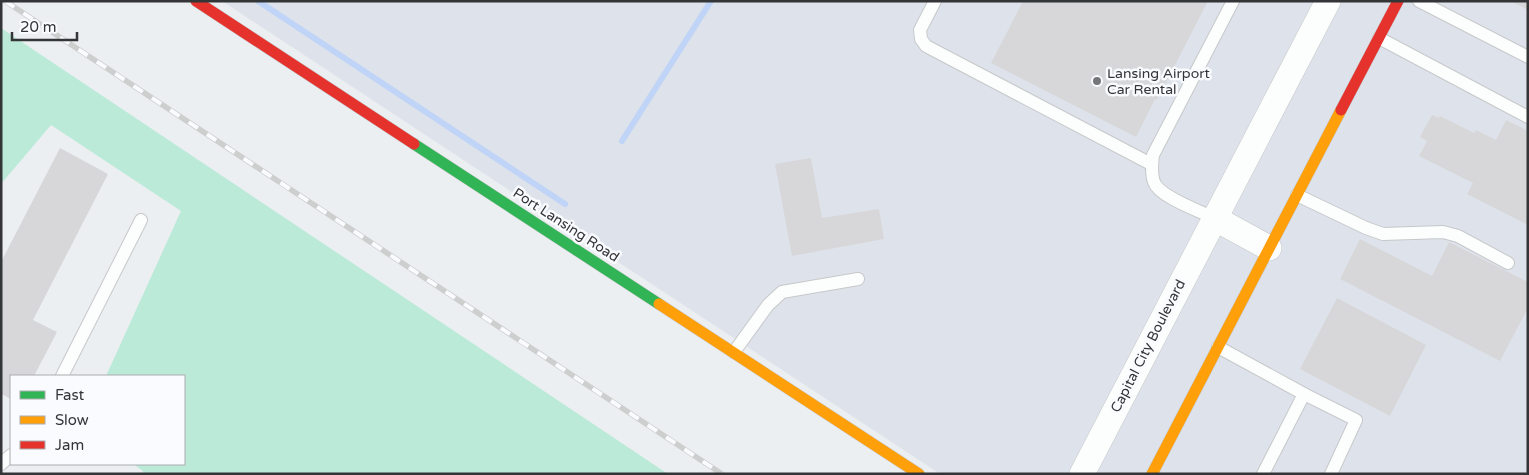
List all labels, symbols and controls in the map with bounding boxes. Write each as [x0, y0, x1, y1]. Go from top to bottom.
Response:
scale bar [12, 10, 78, 42]
text: 20 m [20, 18, 57, 36]
place label: Lansing Airport Car Rental [1107, 65, 1211, 98]
marker: Lansing Airport Car Rental [1091, 75, 1103, 87]
street label: Port Lansing Road [510, 184, 622, 266]
street label: Capital City Boulevard [1107, 277, 1189, 415]
legend [10, 375, 185, 465]
text: Fast [55, 386, 85, 404]
text: Slow [55, 411, 89, 429]
text: Jam [55, 436, 84, 454]

